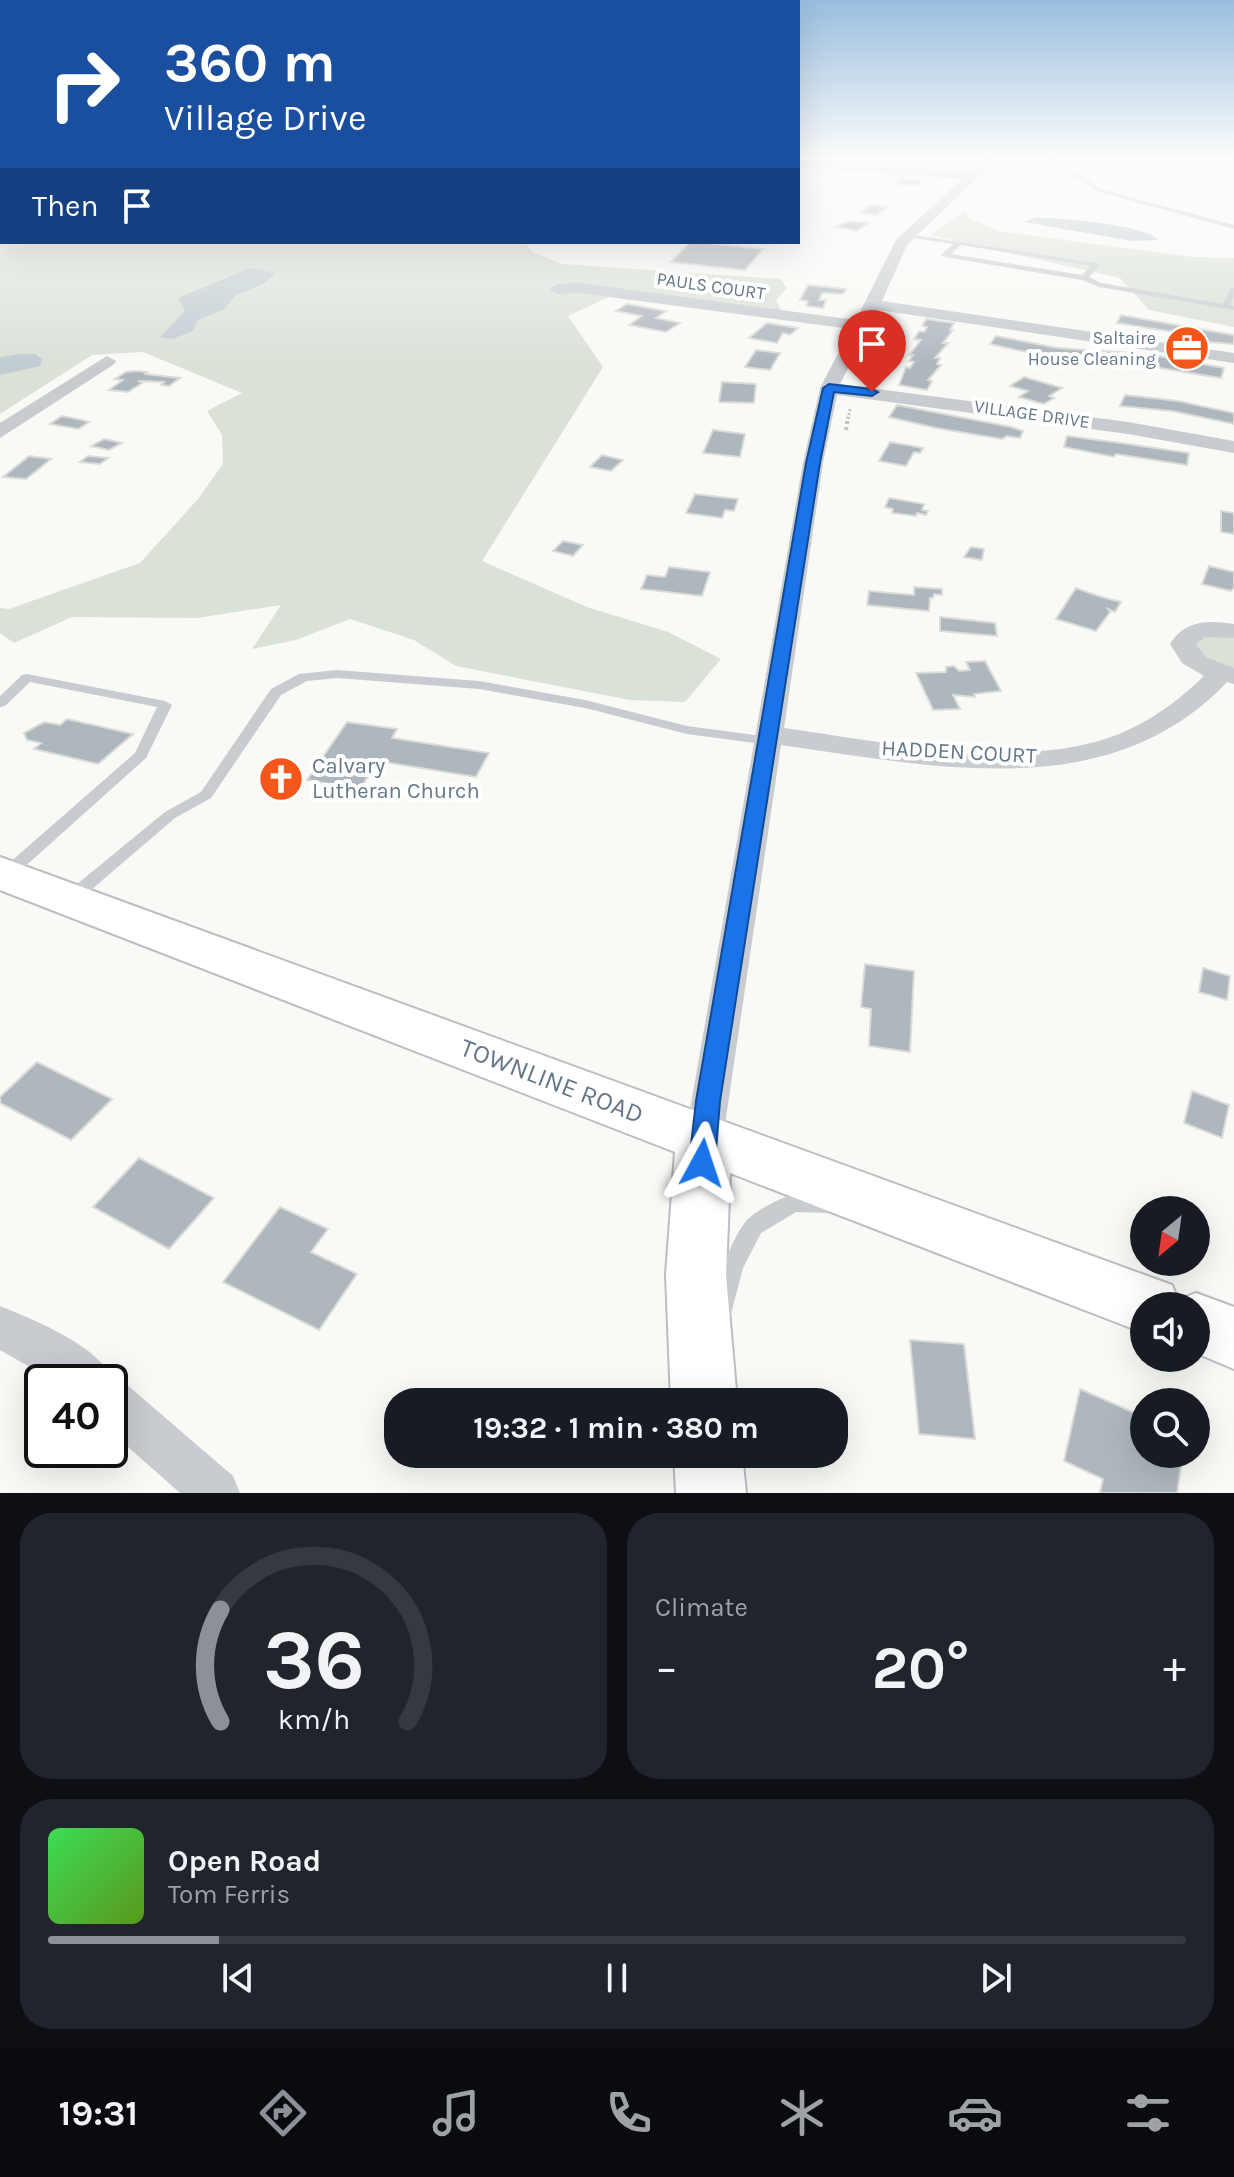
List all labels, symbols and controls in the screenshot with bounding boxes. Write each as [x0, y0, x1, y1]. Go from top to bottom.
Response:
text: 360 m [164, 30, 336, 95]
icon: right [32, 32, 136, 136]
text: Village Drive [164, 97, 366, 139]
icon: arrive [115, 184, 159, 228]
text: Then [32, 188, 99, 224]
street label: PAULS COURT [655, 267, 767, 305]
pin [838, 310, 906, 392]
icon: arrive [850, 322, 894, 366]
office icon: Saltaire House Cleaning [1163, 324, 1211, 372]
place label: Saltaire House Cleaning [1028, 327, 1156, 370]
street label: VILLAGE DRIVE [973, 395, 1091, 433]
street label: HADDEN COURT [881, 735, 1037, 769]
place label: Calvary Lutheran Church [312, 753, 480, 804]
church icon: Calvary Lutheran Church [257, 755, 305, 803]
street label: TOWNLINE ROAD [456, 1032, 648, 1130]
position arrow [660, 1121, 744, 1205]
north arrow [1130, 1196, 1210, 1276]
map controls [1130, 1196, 1210, 1468]
button: sound [1130, 1292, 1210, 1372]
speed limit sign: 40 [24, 1364, 128, 1468]
button: search [1130, 1388, 1210, 1468]
text: 19:32 · 1 min · 380 m [473, 1410, 759, 1446]
text: Climate [655, 1592, 748, 1623]
text: 36 [262, 1612, 365, 1709]
text: 20° [872, 1633, 969, 1703]
text: − [655, 1642, 678, 1693]
text: + [1163, 1642, 1186, 1693]
text: km/h [277, 1703, 350, 1736]
text: Open Road [168, 1843, 321, 1879]
text: Tom Ferris [168, 1879, 290, 1910]
icon: previous [216, 1956, 260, 2000]
icon: pause [595, 1956, 639, 2000]
icon: next [974, 1956, 1018, 2000]
icon: directions [255, 2085, 311, 2141]
icon: music [428, 2085, 484, 2141]
icon: phone [601, 2085, 657, 2141]
icon: climate [774, 2085, 830, 2141]
icon: car [947, 2085, 1003, 2141]
icon: filters [1120, 2085, 1176, 2141]
text: 19:31 [58, 2092, 138, 2134]

